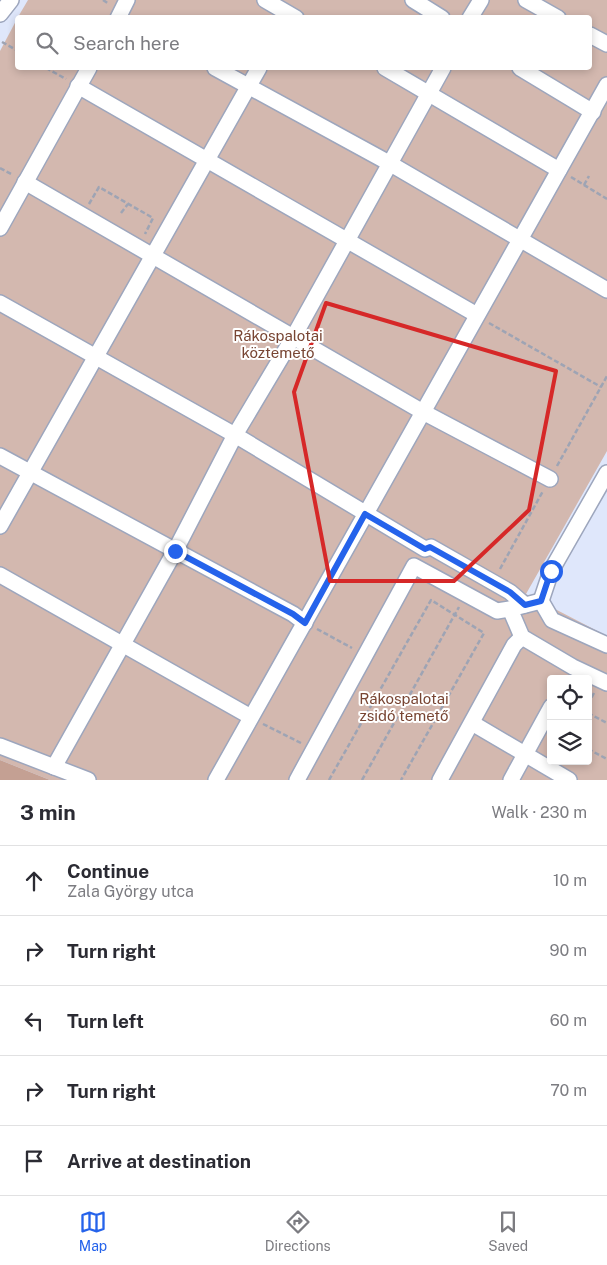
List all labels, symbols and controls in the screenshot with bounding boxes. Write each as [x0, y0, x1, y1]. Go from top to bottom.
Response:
search box [15, 15, 592, 70]
icon: search [33, 29, 61, 57]
text: Search here [73, 32, 180, 54]
park label: Rákospalotai köztemető [233, 327, 323, 361]
route end [164, 540, 187, 563]
route start [540, 560, 563, 583]
map controls [547, 675, 592, 765]
button: locate [547, 675, 592, 720]
park label: Rákospalotai zsidó temető [359, 690, 449, 724]
button: layers [547, 720, 592, 765]
text: 3 min [20, 800, 76, 825]
text: Walk · 230 m [491, 803, 587, 822]
text: Continue [67, 860, 149, 882]
icon: ahead [20, 867, 48, 895]
text: 10 m [553, 871, 587, 890]
text: Zala György utca [67, 882, 194, 901]
icon: right [20, 937, 48, 965]
text: Turn right [67, 940, 156, 962]
text: 90 m [550, 941, 587, 960]
icon: left [20, 1007, 48, 1035]
text: Turn left [67, 1010, 144, 1032]
text: 60 m [550, 1011, 587, 1030]
icon: right [20, 1077, 48, 1105]
text: Turn right [67, 1080, 156, 1102]
text: 70 m [550, 1081, 587, 1100]
icon: arrive [20, 1147, 48, 1175]
text: Arrive at destination [67, 1150, 251, 1172]
tab: Map [79, 1208, 107, 1254]
tab: Directions [265, 1208, 331, 1254]
tab: Saved [488, 1208, 528, 1254]

